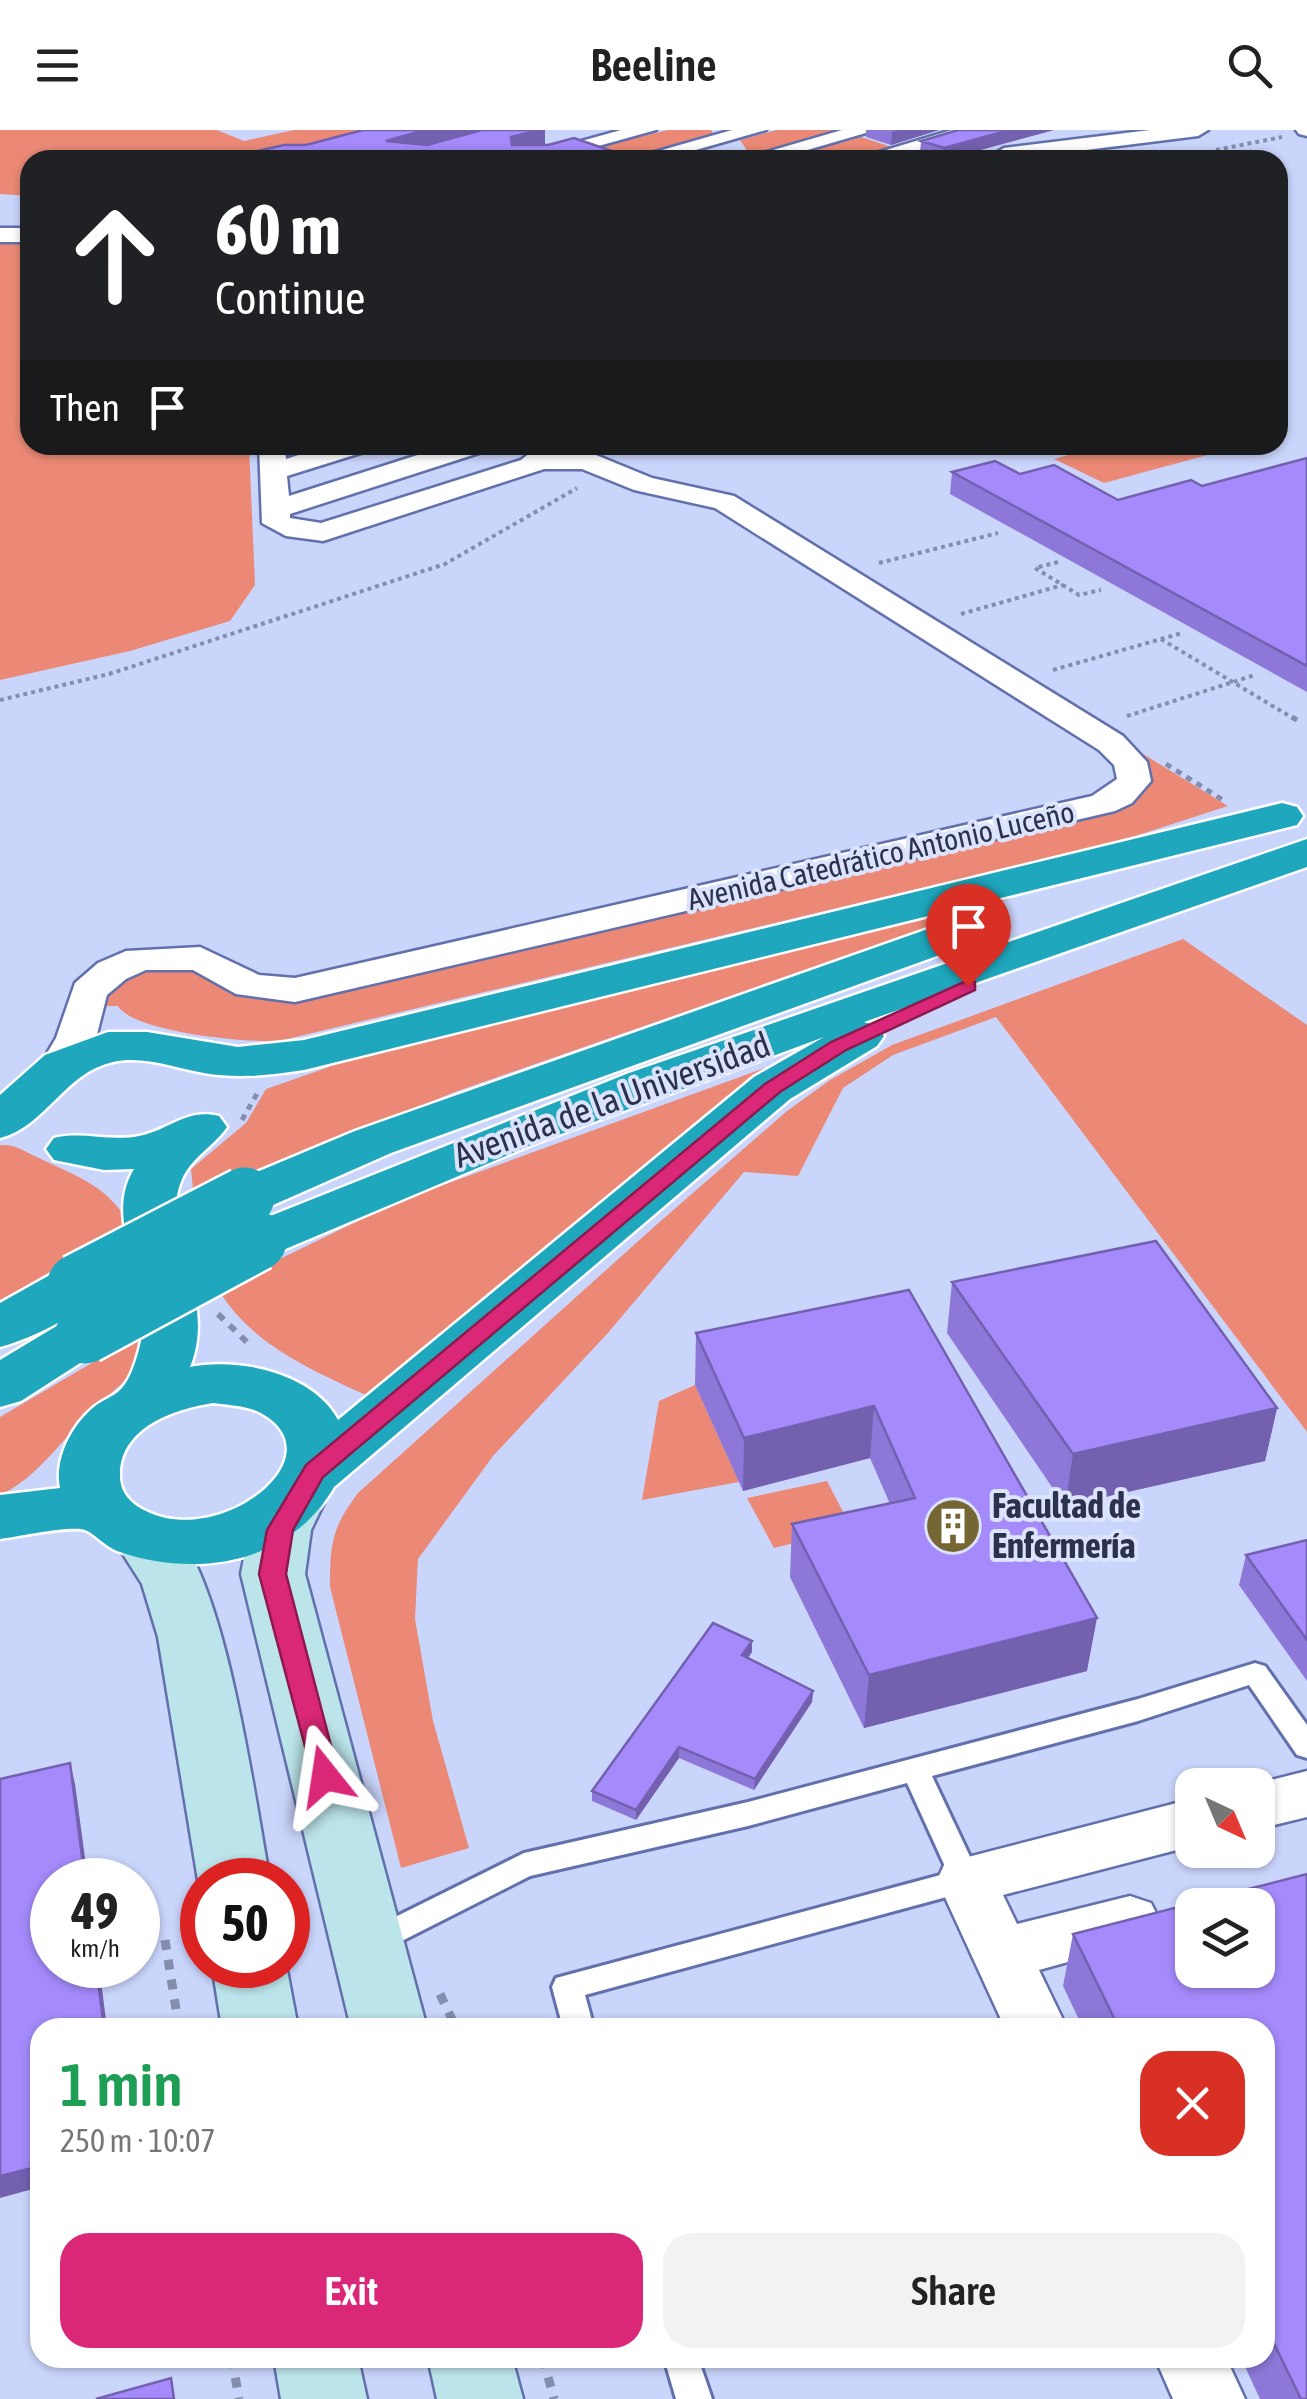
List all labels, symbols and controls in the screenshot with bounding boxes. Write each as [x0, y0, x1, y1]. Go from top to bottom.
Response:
icon: menu [30, 38, 85, 93]
icon: search [1222, 38, 1277, 93]
text: Beeline [590, 39, 717, 91]
text: 60 m [215, 189, 341, 269]
icon: ahead [50, 190, 180, 320]
text: Continue [215, 272, 366, 324]
icon: arrive [140, 380, 195, 435]
text: Then [50, 386, 120, 429]
street label: Avenida Catedrático Antonio Luceño [684, 794, 1077, 916]
pin [926, 884, 1011, 987]
icon: arrive [941, 899, 996, 954]
street label: Avenida de la Universidad [448, 1023, 775, 1175]
place label: Facultad de Enfermería [992, 1485, 1141, 1565]
building icon: Facultad de Enfermería [923, 1496, 983, 1556]
position arrow [273, 1724, 377, 1828]
north arrow [1175, 1768, 1275, 1868]
map controls [1175, 1768, 1275, 1988]
speed limit sign: 50 [180, 1858, 310, 1988]
text: 49 [71, 1882, 118, 1940]
button: layers [1175, 1888, 1275, 1988]
text: km/h [70, 1934, 120, 1962]
text: 1 min [60, 2050, 183, 2119]
button: close [1140, 2051, 1245, 2156]
text: 250 m · 10:07 [60, 2122, 215, 2159]
button: Exit [60, 2233, 643, 2348]
button: Share [663, 2233, 1245, 2348]

